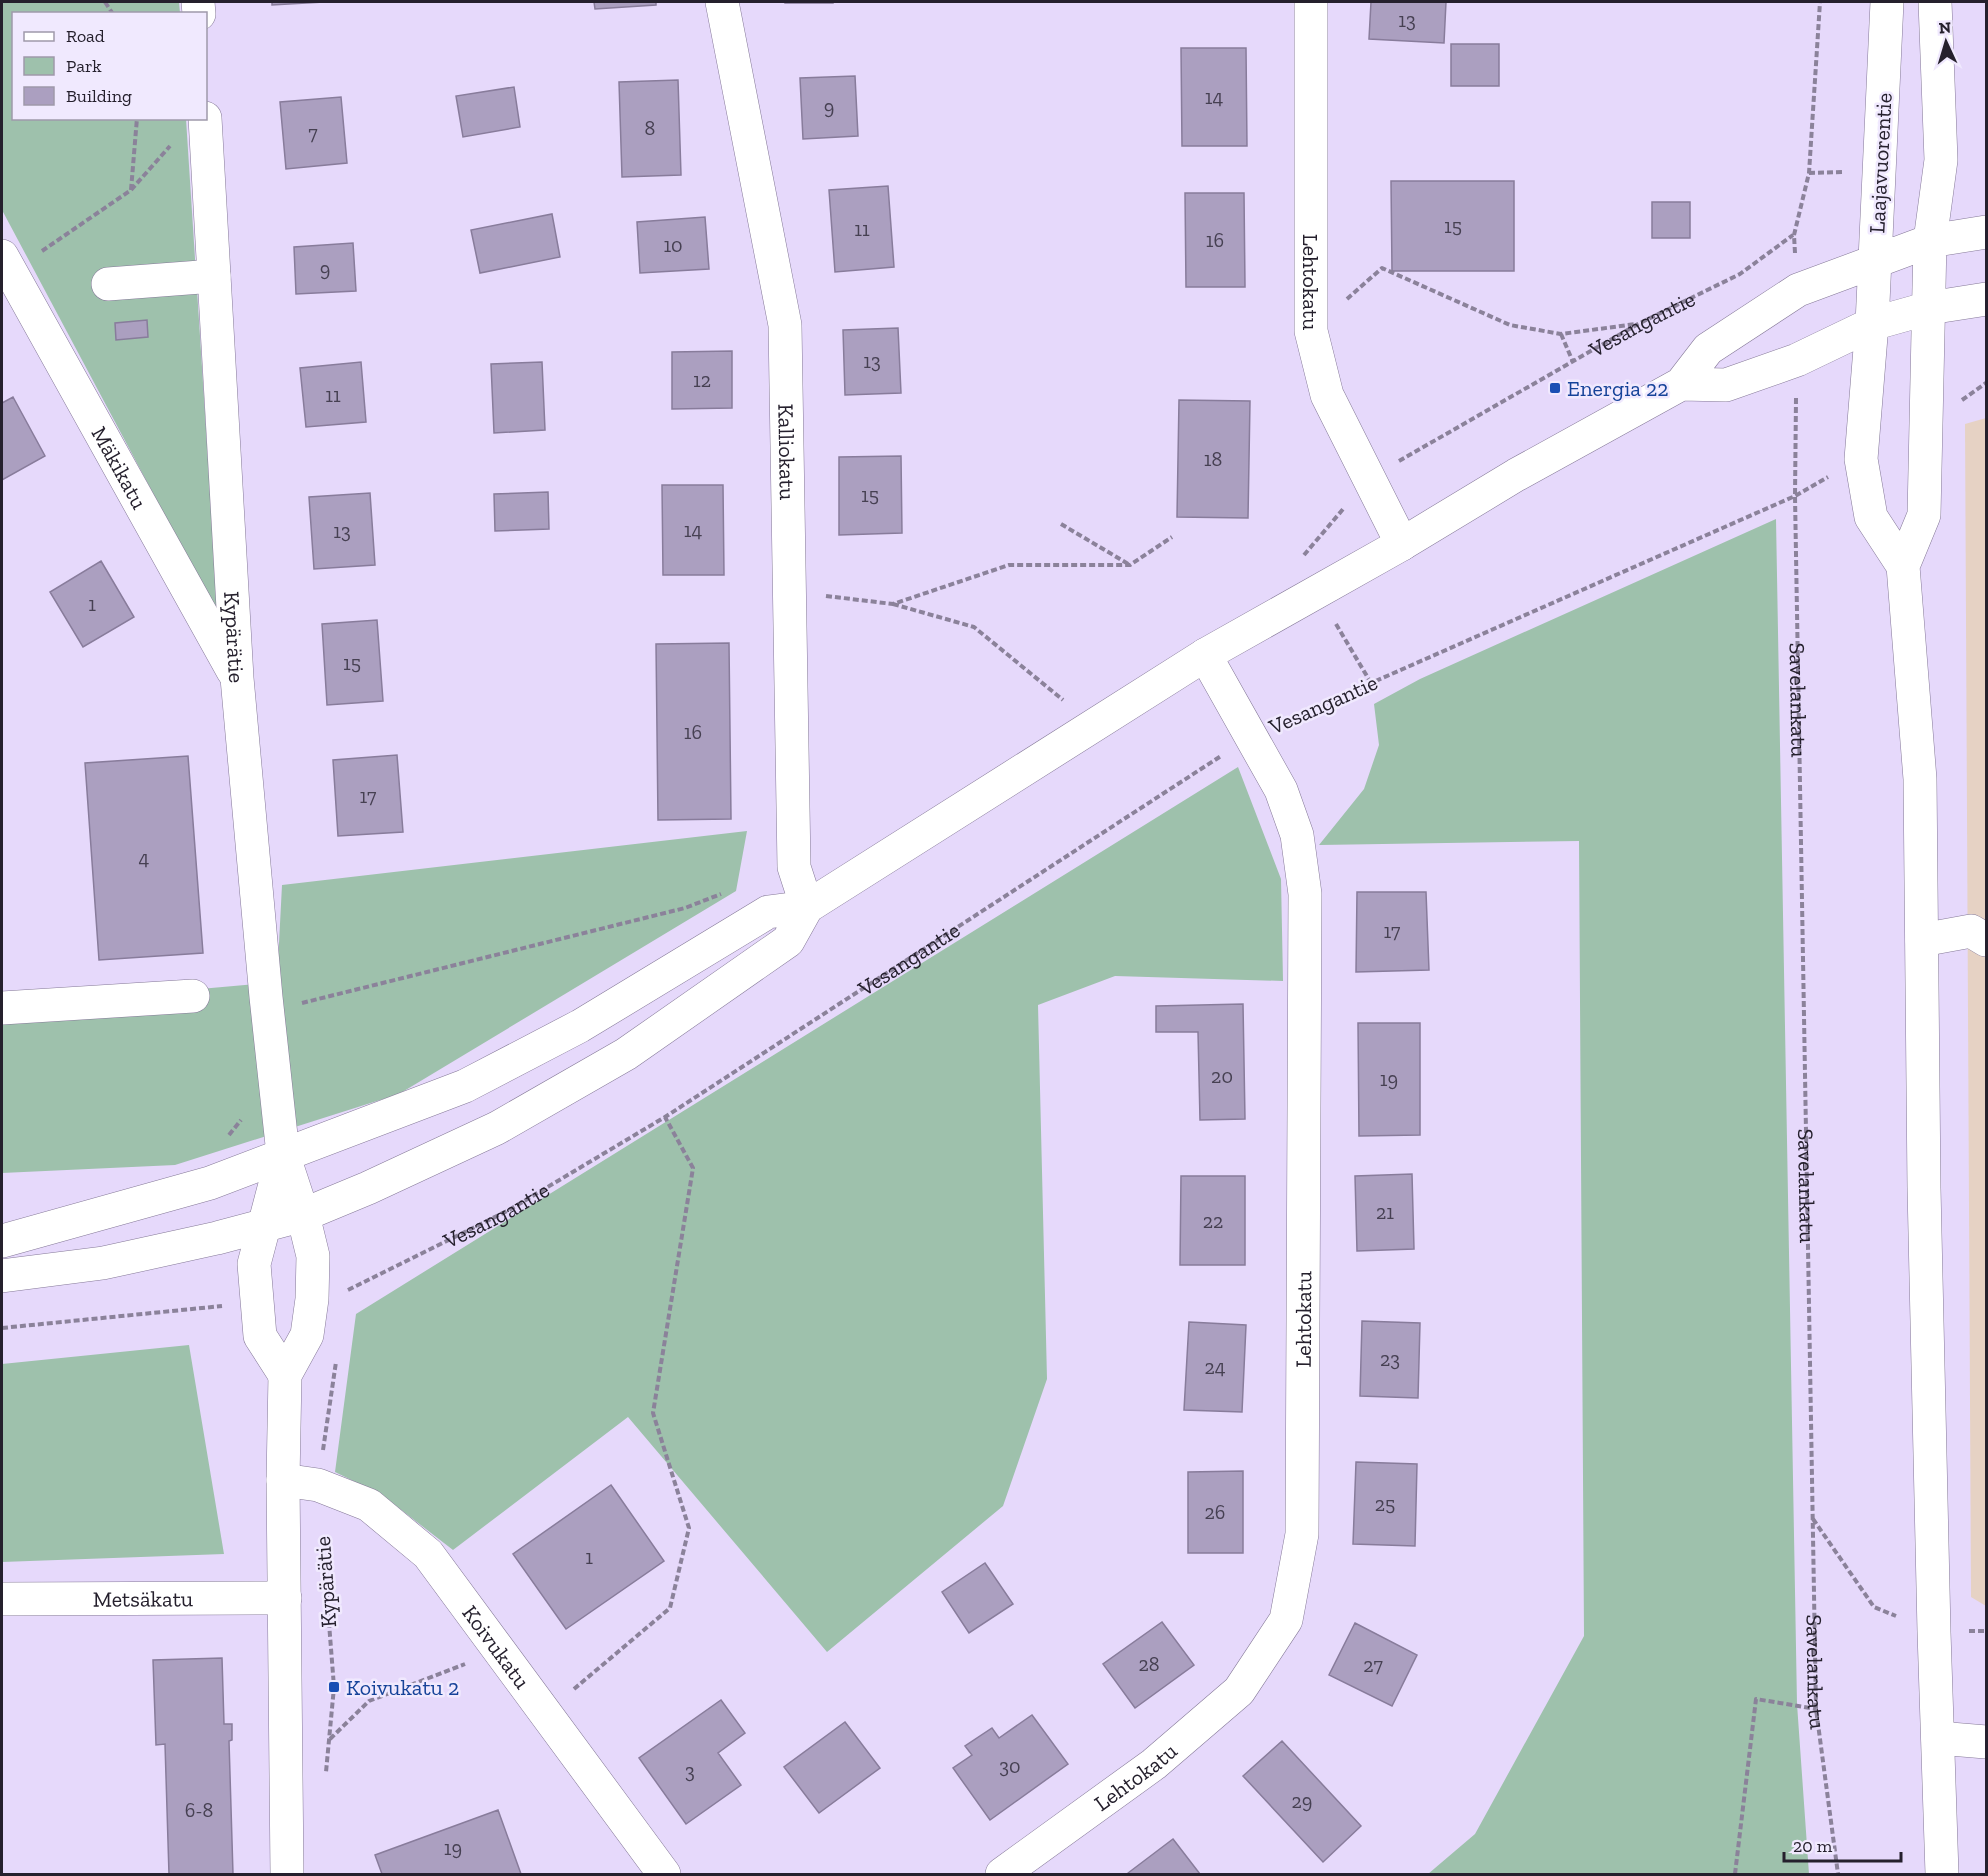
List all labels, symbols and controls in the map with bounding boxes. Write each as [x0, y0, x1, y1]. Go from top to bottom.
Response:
house number: 13 [1398, 8, 1416, 32]
legend [12, 12, 207, 120]
north arrow [1916, 12, 1976, 72]
text: N [1938, 18, 1952, 37]
text: Road [66, 25, 105, 47]
text: Park [66, 55, 102, 77]
text: Building [66, 85, 132, 107]
house number: 14 [1205, 85, 1223, 109]
street label: Laajavuorentie [1863, 92, 1898, 234]
house number: 9 [824, 95, 834, 119]
house number: 8 [645, 116, 655, 140]
house number: 7 [308, 121, 318, 145]
house number: 15 [1444, 214, 1462, 238]
house number: 11 [854, 217, 870, 241]
house number: 16 [1206, 228, 1224, 252]
house number: 10 [663, 233, 683, 257]
street label: Lehtokatu [1297, 234, 1324, 331]
house number: 9 [320, 257, 330, 281]
street label: Vesangantie [1583, 285, 1699, 364]
house number: 13 [863, 349, 881, 373]
house number: 12 [693, 368, 711, 392]
place label: Energia 22 [1567, 375, 1669, 402]
marker: Energia 22 [1548, 381, 1562, 395]
house number: 11 [325, 383, 341, 407]
street label: Kalliokatu [772, 403, 801, 501]
street label: Mäkikatu [86, 422, 153, 514]
house number: 18 [1204, 447, 1222, 471]
house number: 15 [861, 483, 879, 507]
house number: 14 [684, 518, 702, 542]
house number: 13 [333, 519, 351, 543]
street label: Kypärätie [218, 591, 250, 684]
house number: 1 [88, 592, 96, 616]
street label: Savelankatu [1784, 642, 1813, 758]
house number: 15 [343, 651, 361, 675]
street label: Vesangantie [1264, 669, 1382, 741]
house number: 16 [684, 720, 702, 744]
house number: 17 [360, 784, 377, 808]
house number: 4 [139, 846, 150, 870]
street label: Vesangantie [852, 916, 965, 1003]
house number: 17 [1384, 919, 1401, 943]
house number: 20 [1211, 1064, 1233, 1088]
house number: 19 [1380, 1067, 1398, 1091]
street label: Savelankatu [1792, 1128, 1821, 1244]
street label: Vesangantie [438, 1176, 554, 1255]
house number: 21 [1376, 1200, 1394, 1224]
house number: 22 [1203, 1209, 1223, 1233]
street label: Lehtokatu [1290, 1270, 1317, 1368]
house number: 23 [1380, 1347, 1400, 1371]
house number: 24 [1204, 1355, 1226, 1379]
house number: 25 [1375, 1492, 1395, 1516]
house number: 26 [1205, 1500, 1225, 1524]
street label: Kypärätie [309, 1535, 342, 1629]
house number: 1 [585, 1545, 593, 1569]
street label: Metsäkatu [93, 1585, 194, 1613]
street label: Koivukatu [456, 1600, 536, 1695]
street label: Savelankatu [1800, 1614, 1832, 1732]
house number: 28 [1138, 1652, 1160, 1676]
house number: 27 [1363, 1653, 1383, 1677]
place label: Koivukatu 2 [346, 1674, 459, 1701]
marker: Koivukatu 2 [327, 1680, 341, 1694]
street label: Lehtokatu [1089, 1737, 1183, 1817]
house number: 30 [999, 1754, 1021, 1778]
house number: 3 [685, 1759, 695, 1783]
house number: 29 [1292, 1789, 1312, 1813]
house number: 6-8 [185, 1798, 213, 1822]
scale bar [1784, 1825, 1901, 1863]
text: 20 m [1793, 1835, 1833, 1857]
house number: 19 [444, 1836, 462, 1860]

